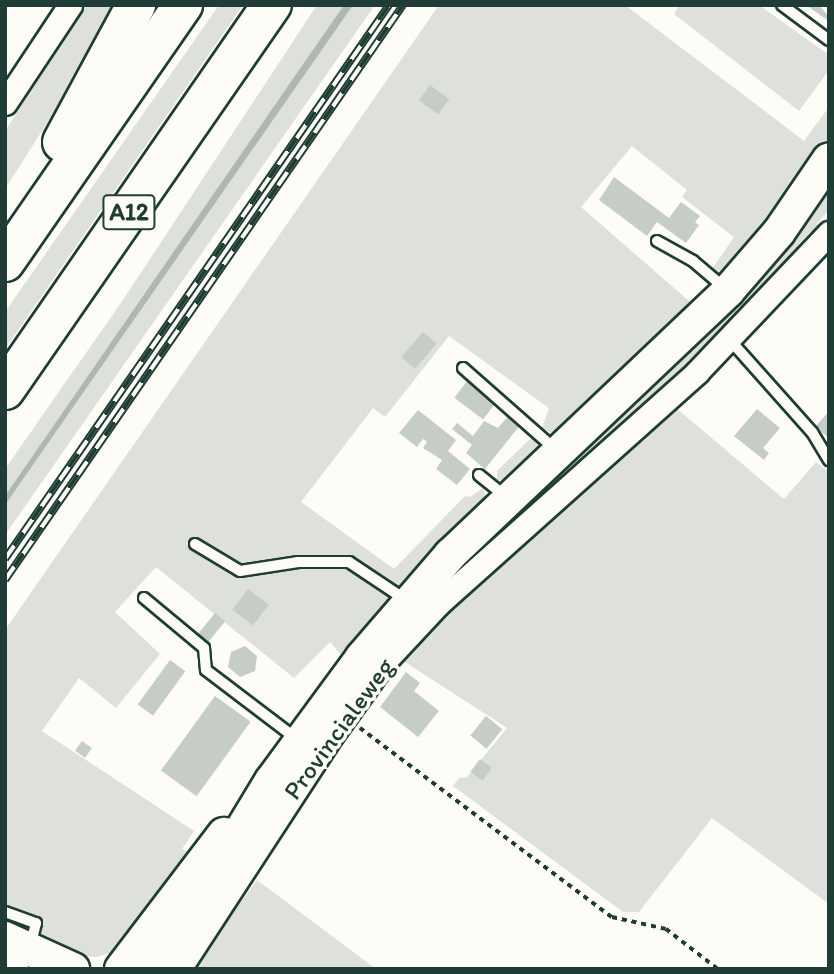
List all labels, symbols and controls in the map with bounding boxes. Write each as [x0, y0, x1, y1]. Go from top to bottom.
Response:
road number: A12 [101, 192, 157, 232]
street label: Provincialeweg [277, 652, 401, 806]

